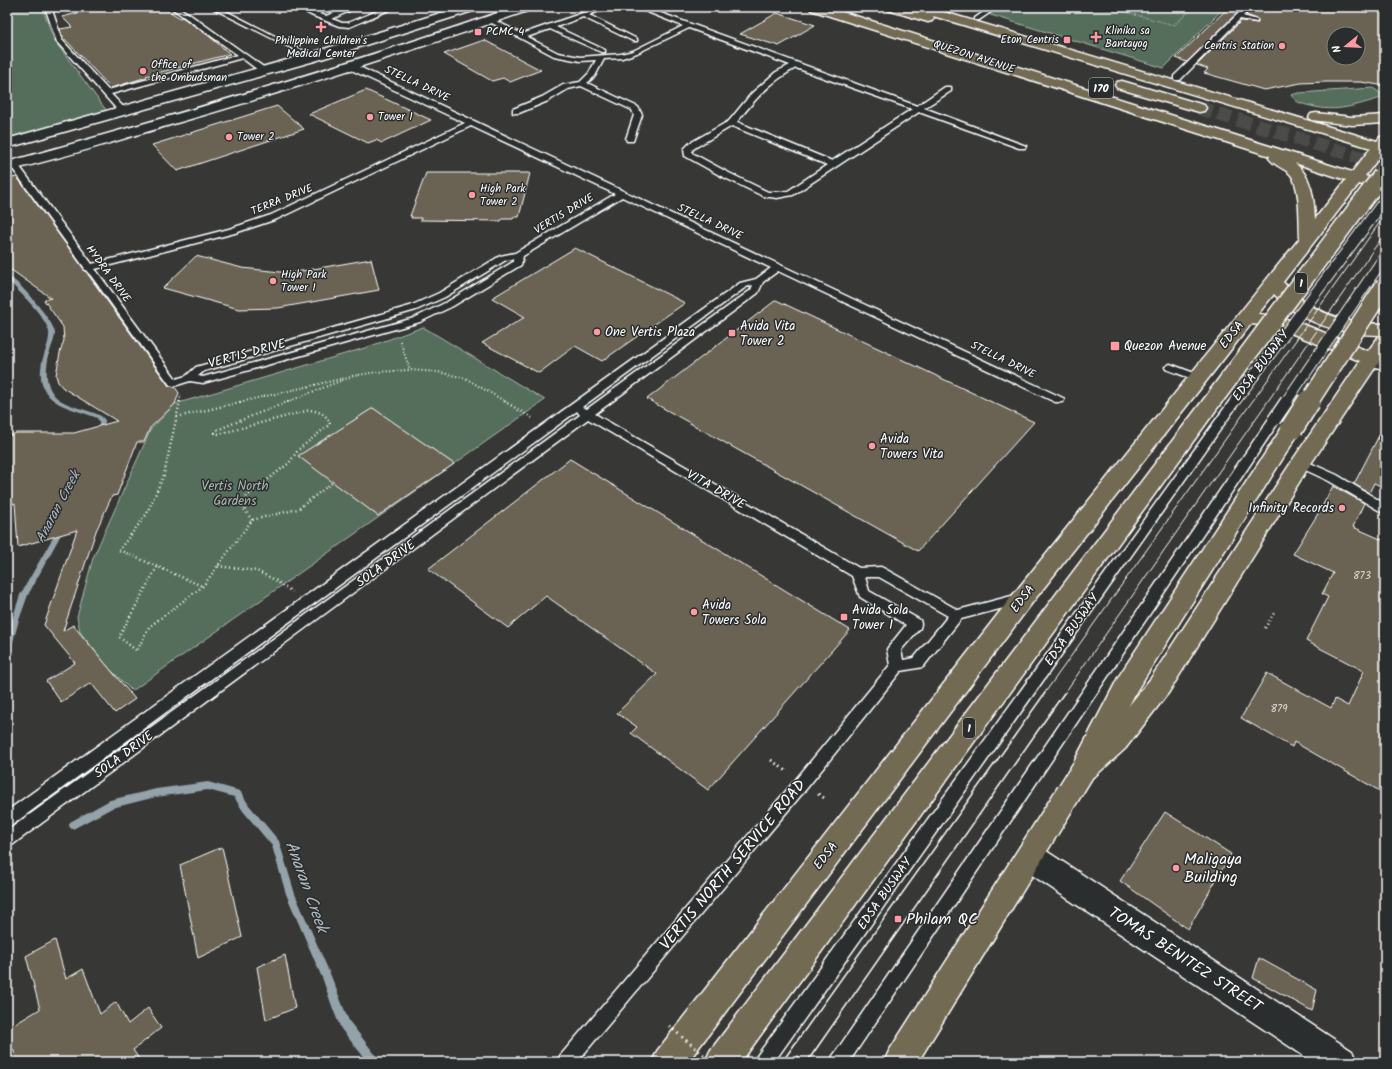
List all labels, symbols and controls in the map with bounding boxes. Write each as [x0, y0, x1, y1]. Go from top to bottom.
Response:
marker: Philippine Children's Medical Center [315, 21, 327, 33]
place label: Klinika sa Bantayog [1105, 22, 1150, 53]
place label: PCMC 4 [486, 23, 524, 41]
north arrow [1326, 26, 1366, 66]
marker: PCMC 4 [473, 27, 483, 37]
place label: Eton Centris [1000, 31, 1059, 49]
marker: Klinika sa Bantayog [1090, 31, 1102, 43]
place label: Philippine Children's Medical Center [275, 32, 367, 63]
street label: QUEZON AVENUE [931, 35, 1018, 79]
marker: Eton Centris [1062, 35, 1072, 45]
place label: Centris Station [1204, 37, 1274, 55]
marker: Centris Station [1277, 41, 1287, 51]
text: N [1328, 43, 1347, 55]
place label: Office of the Ombudsman [151, 56, 227, 87]
street label: STELLA DRIVE [381, 61, 453, 107]
marker: Office of the Ombudsman [138, 66, 148, 76]
road number: 170 [1089, 78, 1113, 98]
place label: Tower 1 [378, 108, 413, 126]
marker: Tower 1 [365, 112, 375, 122]
place label: Tower 2 [237, 128, 275, 146]
marker: Tower 2 [224, 132, 234, 142]
street label: TERRA DRIVE [248, 179, 316, 221]
place label: High Park Tower 2 [480, 180, 526, 211]
street label: VERTIS DRIVE [530, 189, 598, 239]
marker: High Park Tower 2 [467, 190, 477, 200]
street label: STELLA DRIVE [674, 199, 746, 245]
street label: HYDRA DRIVE [81, 241, 135, 307]
place label: High Park Tower 1 [281, 266, 327, 297]
road number: 1 [1295, 273, 1307, 293]
marker: High Park Tower 1 [268, 276, 278, 286]
place label: Avida Vita Tower 2 [740, 316, 795, 352]
street label: EDSA [1214, 316, 1250, 354]
place label: One Vertis Plaza [605, 322, 695, 343]
street label: EDSA BUSWAY [1227, 326, 1295, 406]
marker: One Vertis Plaza [592, 327, 602, 337]
marker: Avida Vita Tower 2 [727, 328, 737, 338]
street label: VERTIS DRIVE [206, 333, 289, 374]
street label: STELLA DRIVE [967, 336, 1039, 384]
place label: Quezon Avenue [1124, 336, 1207, 357]
marker: Quezon Avenue [1109, 340, 1121, 352]
place label: Avida Towers Vita [880, 429, 944, 465]
marker: Avida Towers Vita [867, 441, 877, 451]
water label: Anaran Creek [30, 465, 87, 547]
street label: VITA DRIVE [682, 465, 750, 516]
park label: Vertis North Gardens [202, 476, 269, 512]
place label: Infinity Records [1248, 498, 1334, 519]
marker: Infinity Records [1337, 503, 1347, 513]
street label: SOLA DRIVE [352, 535, 421, 593]
house number: 873 [1353, 567, 1371, 585]
street label: EDSA [1005, 580, 1041, 618]
street label: EDSA BUSWAY [1039, 589, 1105, 671]
place label: Avida Towers Sola [702, 595, 767, 631]
place label: Avida Sola Tower 1 [852, 600, 908, 636]
marker: Avida Towers Sola [689, 607, 699, 617]
marker: Avida Sola Tower 1 [839, 612, 849, 622]
house number: 879 [1270, 700, 1288, 718]
road number: 1 [963, 718, 975, 738]
street label: SOLA DRIVE [90, 726, 159, 784]
street label: VERTIS NORTH SERVICE ROAD [654, 774, 812, 956]
water label: Anaran Creek [277, 837, 336, 940]
street label: EDSA [808, 837, 844, 875]
place label: Maligaya Building [1184, 847, 1242, 890]
street label: EDSA BUSWAY [852, 853, 918, 935]
marker: Maligaya Building [1171, 863, 1181, 873]
street label: TOMAS BENITEZ STREET [1103, 901, 1268, 1020]
place label: Philam QC [906, 907, 978, 932]
marker: Philam QC [893, 914, 903, 924]

